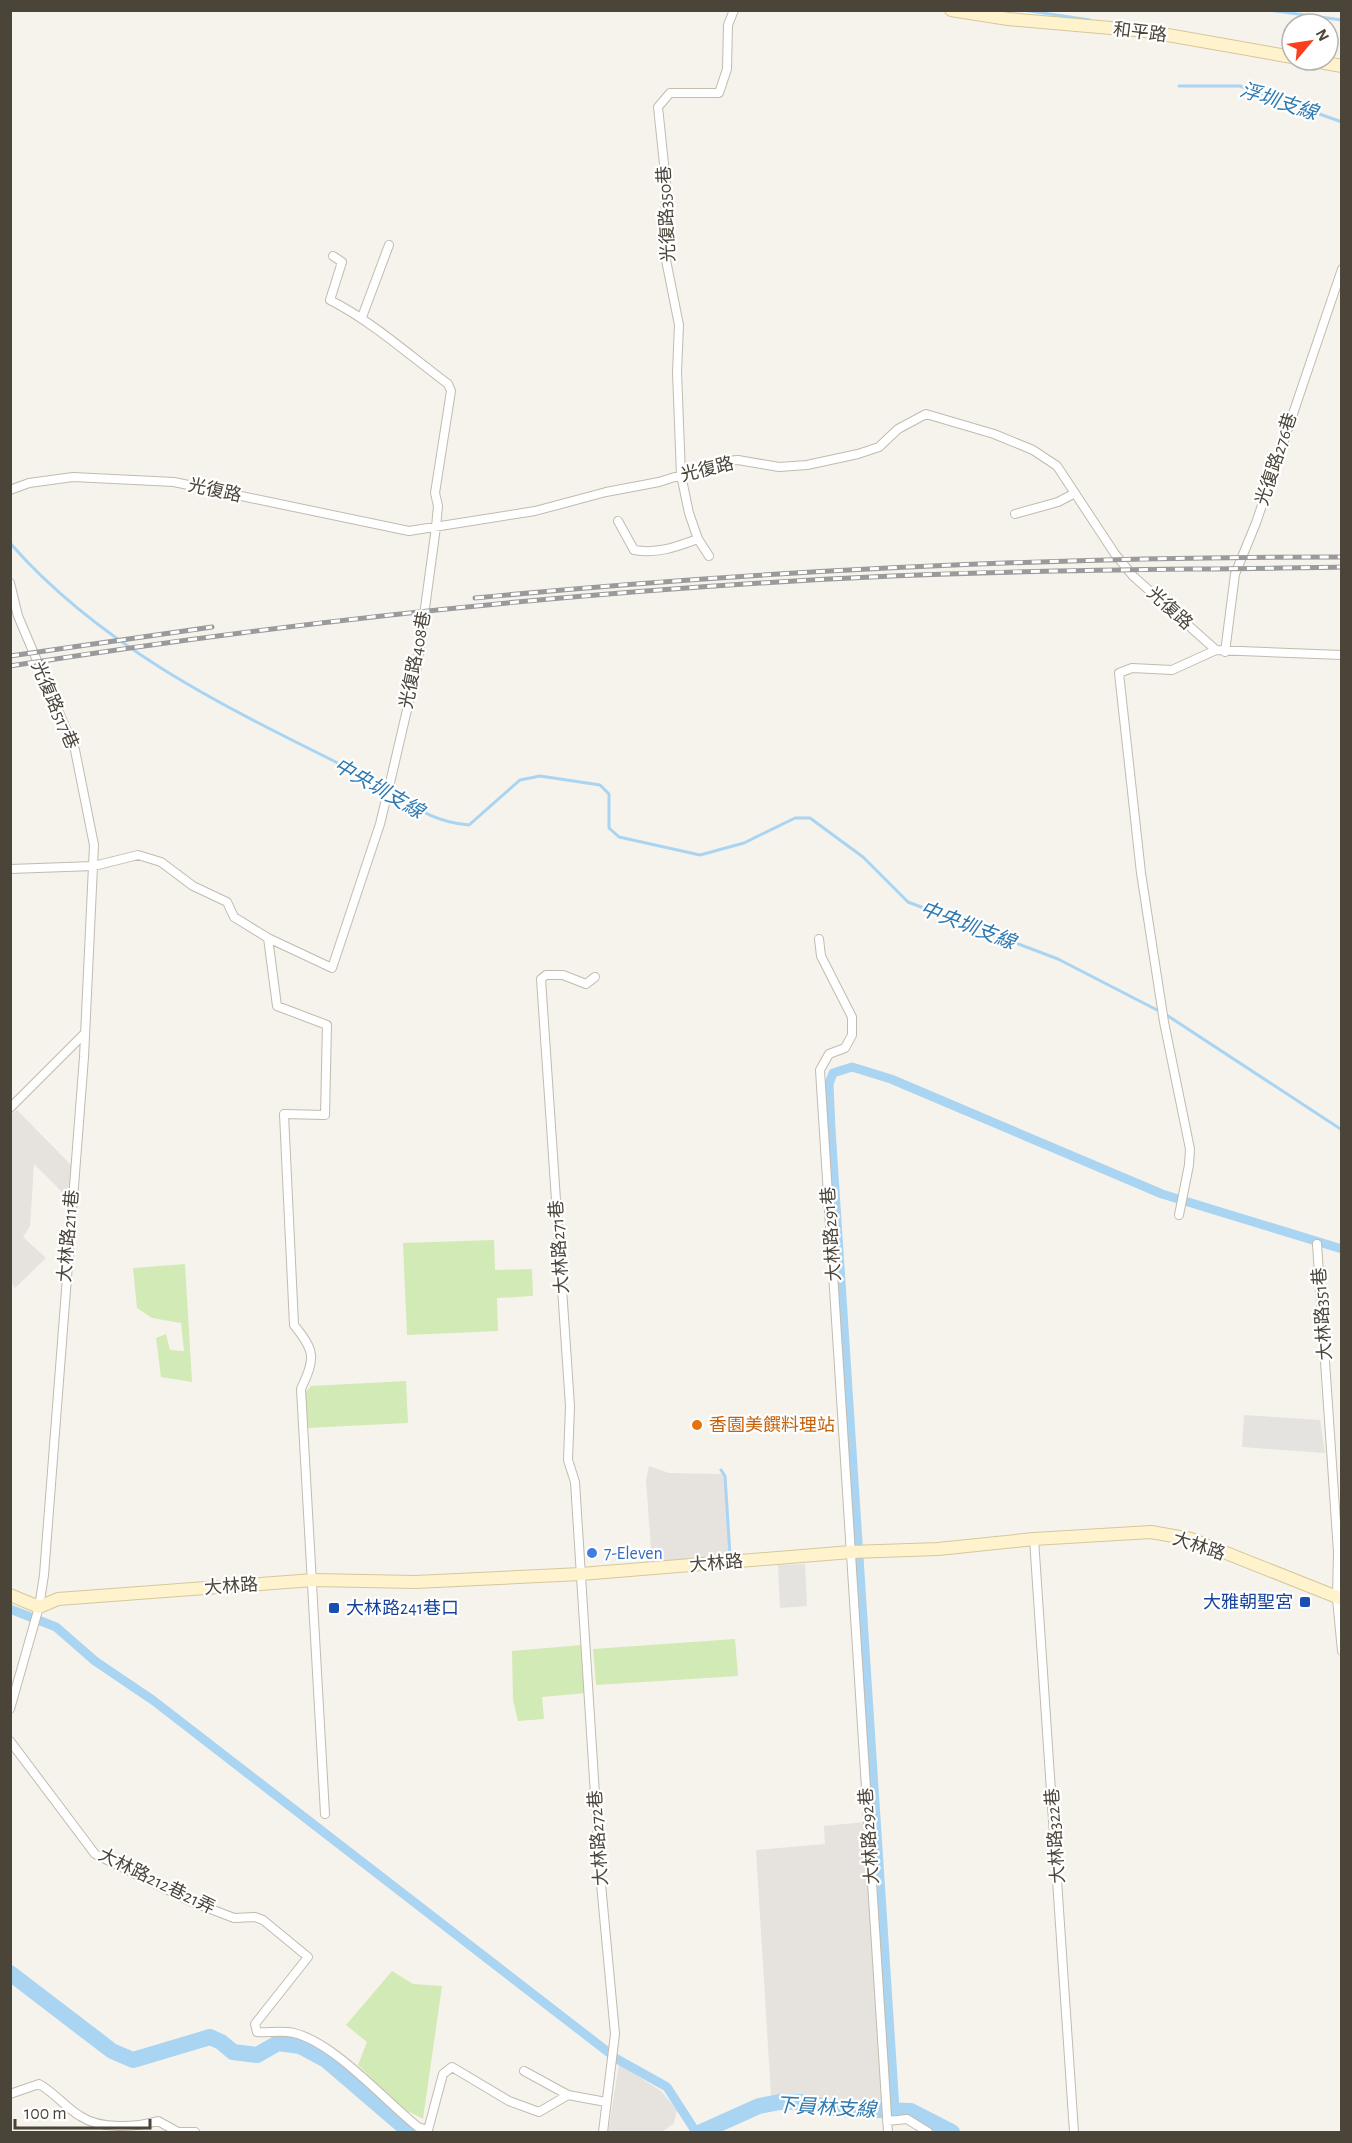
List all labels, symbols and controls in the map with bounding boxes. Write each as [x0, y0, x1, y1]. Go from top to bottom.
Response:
north arrow [1280, 12, 1340, 72]
street label: 和平路 [1112, 19, 1168, 45]
text: N [1313, 26, 1332, 44]
water label: 浮圳支線 [1238, 79, 1322, 124]
street label: 光復路350巷 [653, 165, 679, 263]
street label: 光復路276巷 [1252, 410, 1300, 508]
street label: 光復路 [678, 453, 736, 485]
street label: 光復路 [187, 475, 243, 505]
street label: 光復路 [1143, 583, 1197, 633]
street label: 光復路408巷 [396, 610, 434, 710]
street label: 光復路517巷 [28, 658, 82, 752]
water label: 中央圳支線 [330, 754, 429, 824]
water label: 中央圳支線 [917, 898, 1020, 954]
street label: 大林路291巷 [818, 1186, 844, 1282]
street label: 大林路211巷 [54, 1189, 82, 1283]
street label: 大林路271巷 [546, 1199, 572, 1295]
street label: 大林路351巷 [1309, 1267, 1335, 1361]
place label: 香園美饌料理站 [709, 1415, 835, 1435]
marker: 香園美饌料理站 [690, 1418, 704, 1432]
street label: 大林路 [1170, 1528, 1228, 1564]
place label: 7-Eleven [604, 1545, 663, 1563]
marker: 7-Eleven [585, 1546, 599, 1560]
street label: 大林路 [688, 1551, 744, 1575]
street label: 大林路 [203, 1574, 259, 1598]
place label: 大雅朝聖宮 [1203, 1592, 1293, 1612]
marker: 大雅朝聖宮 [1298, 1595, 1312, 1609]
place label: 大林路241巷口 [346, 1598, 459, 1618]
marker: 大林路241巷口 [327, 1601, 341, 1615]
street label: 大林路292巷 [856, 1787, 882, 1885]
street label: 大林路322巷 [1042, 1788, 1068, 1884]
street label: 大林路272巷 [585, 1789, 611, 1887]
street label: 大林路212巷21弄 [96, 1844, 218, 1918]
scale bar [15, 2092, 150, 2130]
water label: 下員林支線 [775, 2094, 878, 2121]
text: 100 m [24, 2105, 67, 2123]

